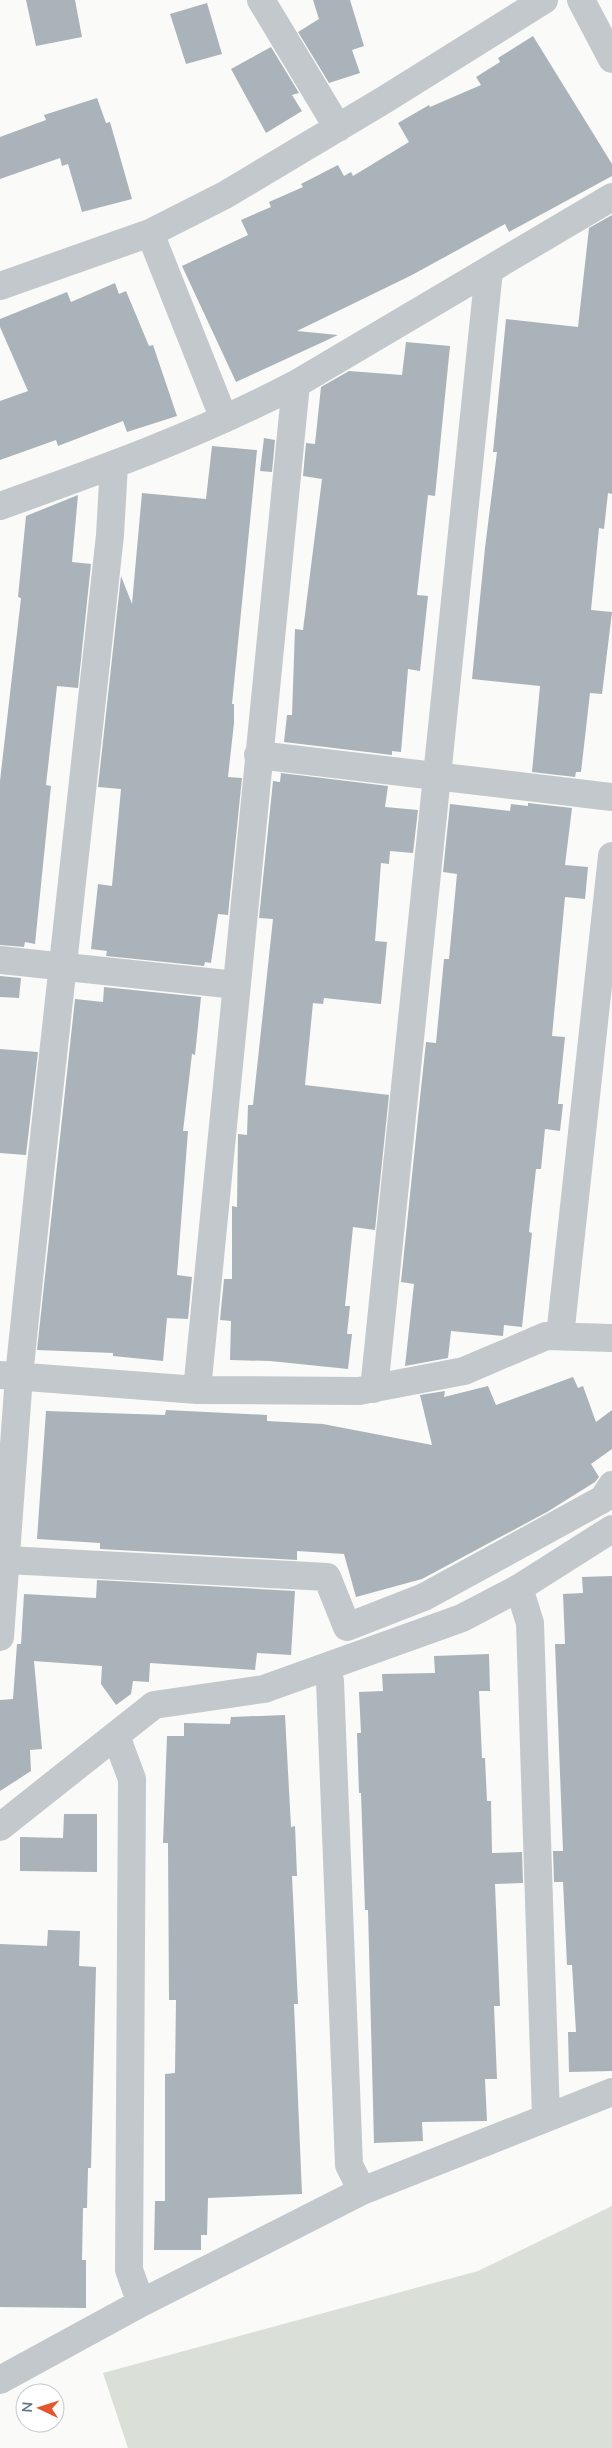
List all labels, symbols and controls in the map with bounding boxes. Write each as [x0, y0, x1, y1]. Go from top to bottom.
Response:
north arrow [15, 2383, 65, 2433]
text: N [18, 2401, 36, 2413]

